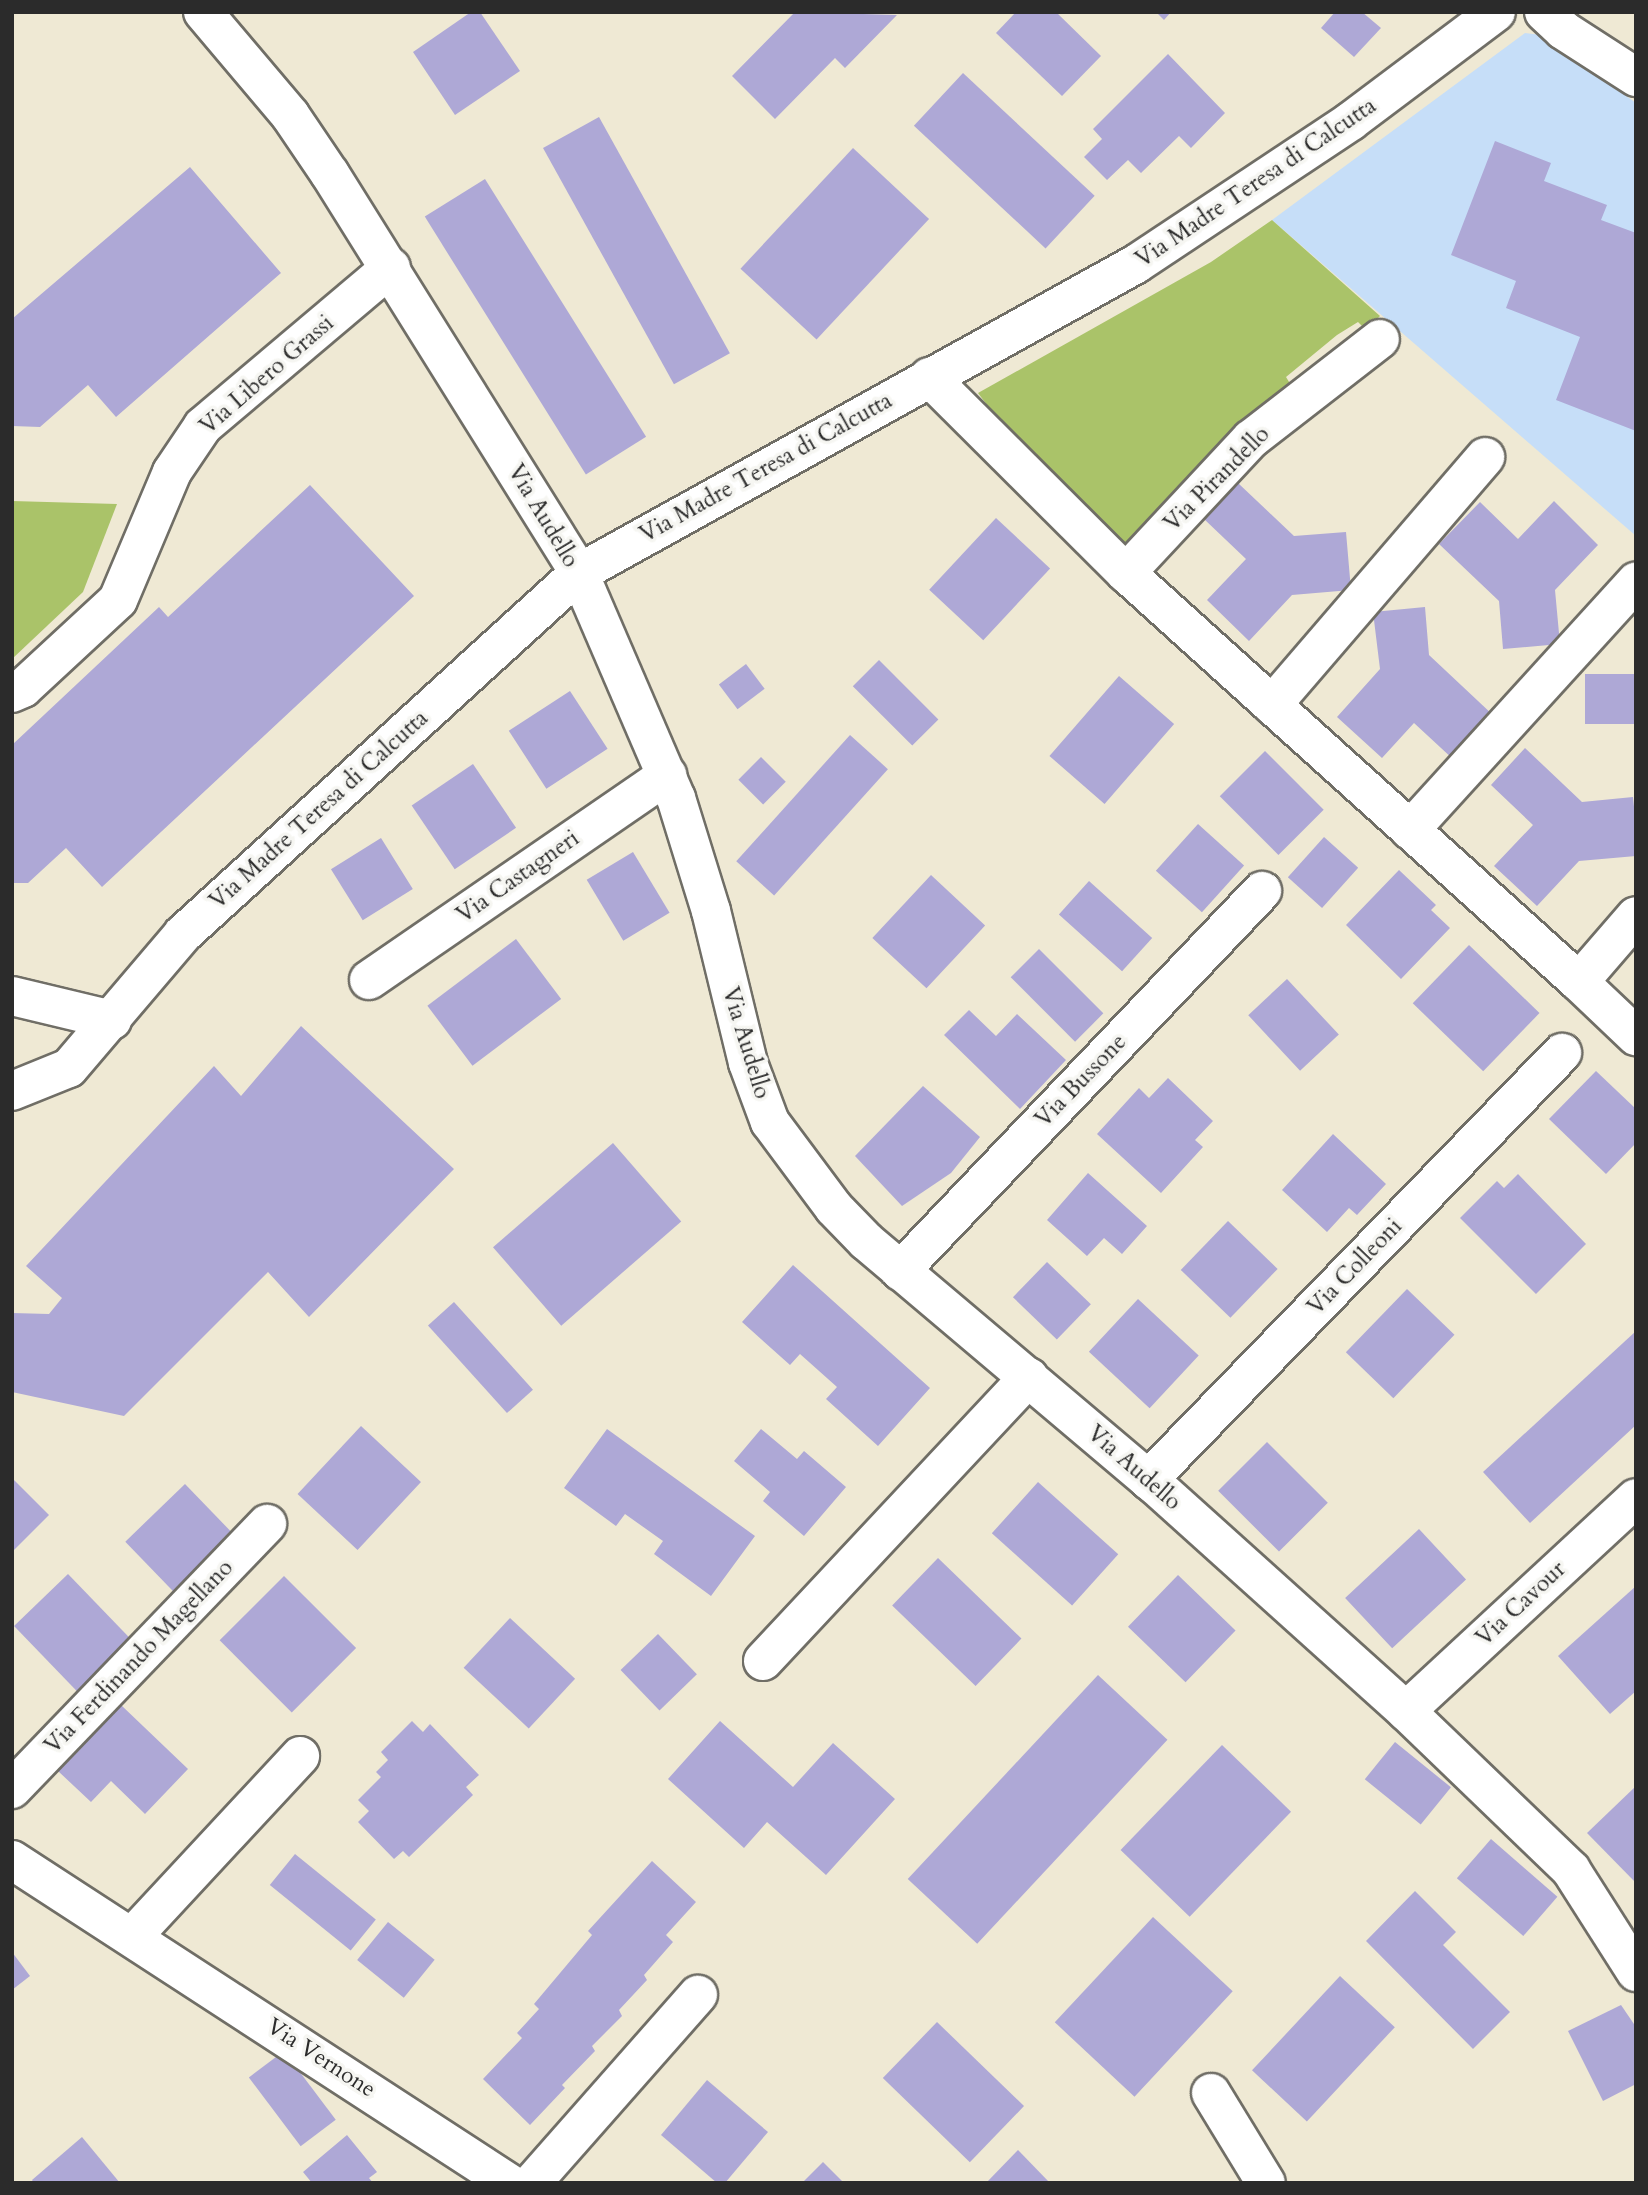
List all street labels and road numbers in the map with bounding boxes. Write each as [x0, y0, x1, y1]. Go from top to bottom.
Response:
street label: Via Madre Teresa di Calcutta [1131, 92, 1381, 274]
street label: Via Libero Grassi [195, 309, 339, 441]
street label: Via Madre Teresa di Calcutta [635, 387, 897, 549]
street label: Via Pirandello [1159, 421, 1275, 537]
street label: Via Audello [501, 459, 585, 573]
street label: Via Madre Teresa di Calcutta [204, 705, 434, 915]
street label: Via Castagneri [451, 825, 585, 929]
street label: Via Audello [716, 984, 776, 1102]
street label: Via Bussone [1030, 1029, 1132, 1133]
street label: Via Colleoni [1302, 1213, 1408, 1321]
street label: Via Audello [1081, 1420, 1187, 1516]
street label: Via Ferdinando Magellano [39, 1554, 239, 1760]
street label: Via Cavour [1471, 1556, 1571, 1652]
street label: Via Vernone [261, 2013, 381, 2103]

